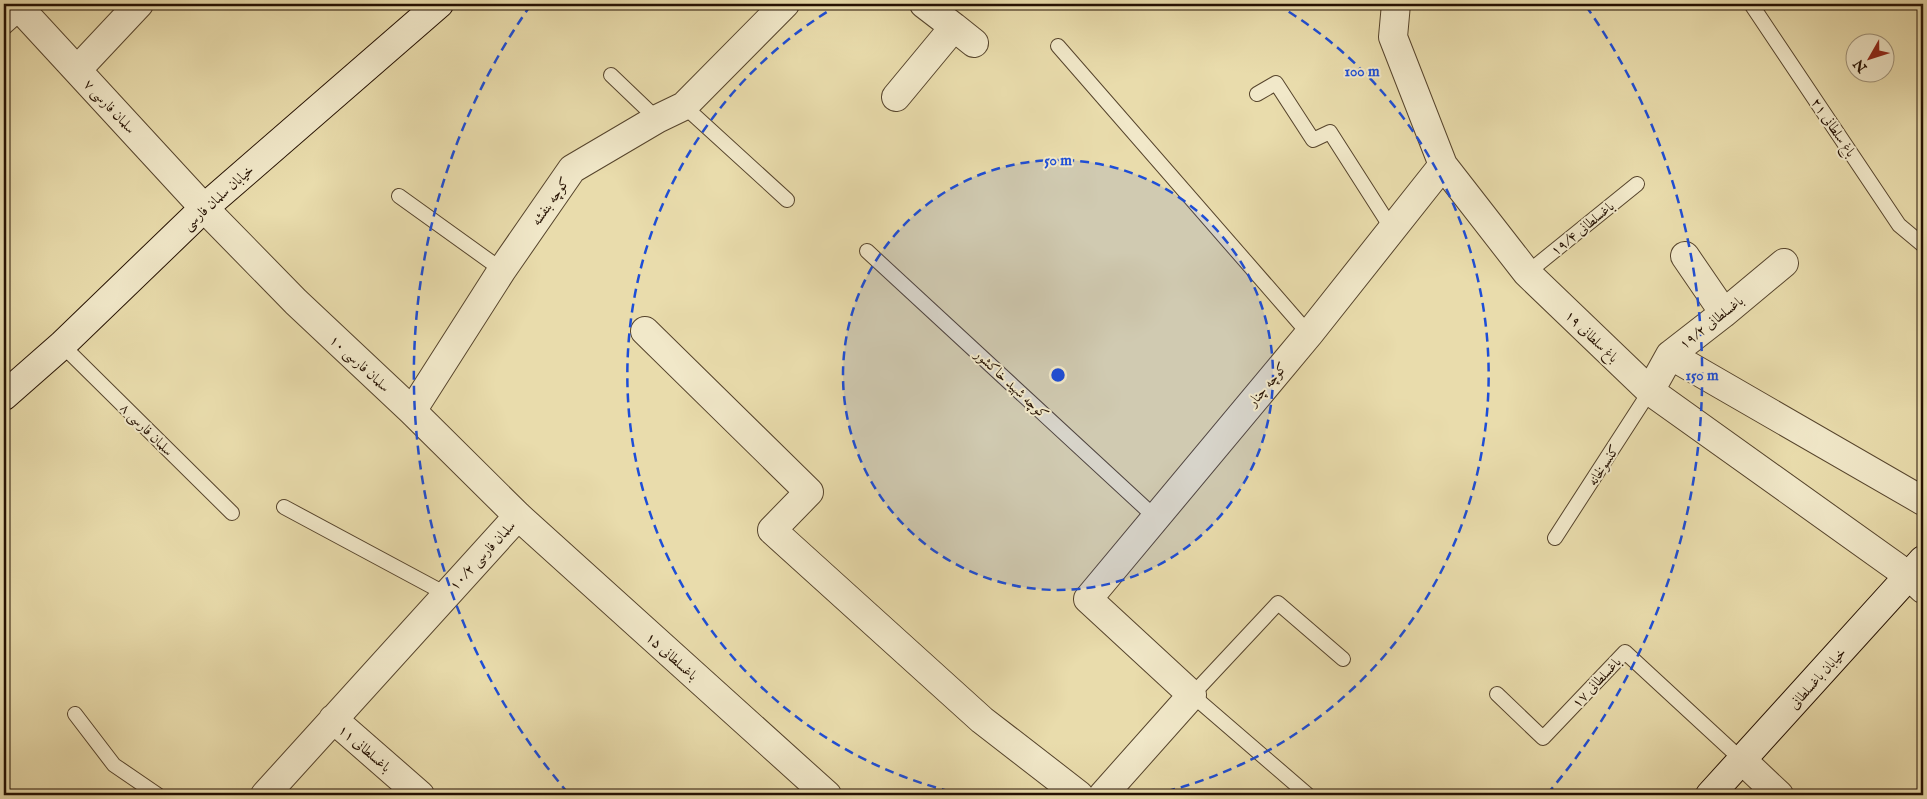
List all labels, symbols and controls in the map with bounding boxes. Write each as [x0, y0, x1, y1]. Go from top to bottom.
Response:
north arrow [1844, 32, 1894, 82]
text: N [1850, 55, 1872, 77]
text: 100 m [1344, 62, 1380, 81]
street label: سلمان فارسی ۷ [79, 76, 139, 138]
street label: باغ سلطانی ۲۱ [1805, 94, 1860, 162]
text: 50 m [1044, 151, 1072, 170]
street label: خیابان سلمان فارسی [179, 161, 258, 234]
street label: کوچه بنفشه [528, 174, 574, 229]
street label: باغسلطانی ۱۹/۴ [1547, 197, 1618, 260]
street label: باغسلطانی ۱۹/۲ [1676, 292, 1748, 354]
street label: باغ سلطانی ۱۹ [1559, 307, 1622, 368]
street label: سلمان فارسی ۱۰ [325, 331, 393, 396]
street label: کوچه شهید خاکشور [969, 345, 1052, 424]
street label: کوچه چنار [1243, 359, 1291, 412]
centre of rings [1049, 366, 1067, 384]
text: 150 m [1685, 366, 1719, 385]
street label: سلمان فارسی ۸ [116, 399, 177, 460]
street label: کنسولخانه [1584, 442, 1624, 489]
street label: سلمان فارسی ۱۰/۲ [446, 517, 520, 594]
street label: باغسلطانی ۱۵ [642, 629, 701, 685]
street label: خیابان باغسلطانی [1785, 644, 1850, 713]
street label: باغسلطانی ۱۷ [1568, 653, 1626, 712]
street label: باغسلطانی ۱۱ [334, 721, 395, 777]

